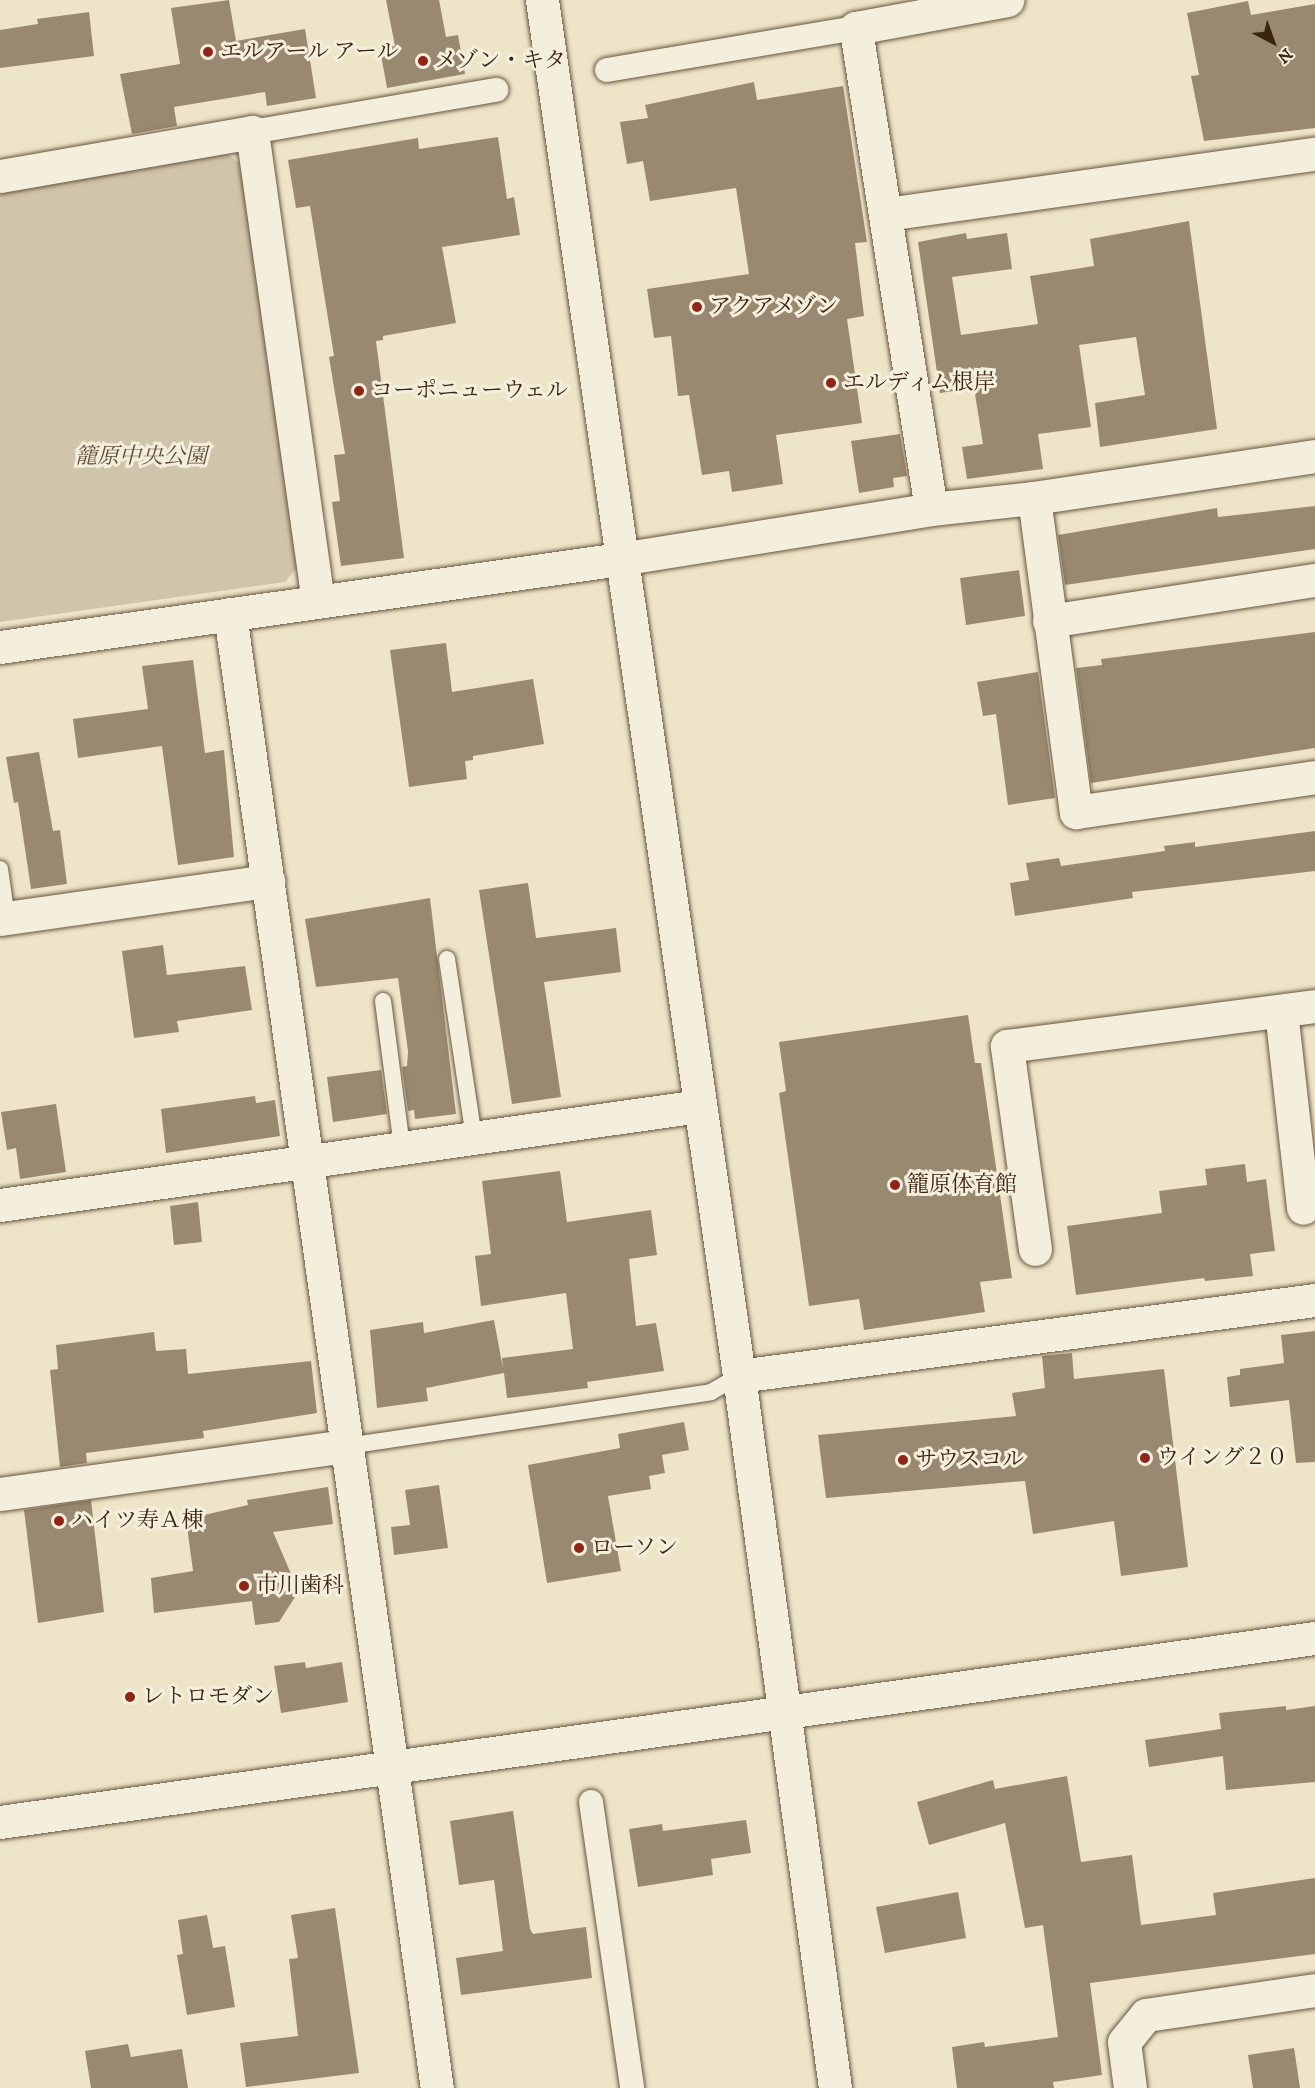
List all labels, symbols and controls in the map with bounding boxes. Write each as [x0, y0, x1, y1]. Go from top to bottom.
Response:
north arrow [1243, 12, 1303, 72]
place label: エルアール アール [220, 39, 399, 65]
text: N [1273, 44, 1296, 67]
marker: エルアール アール [201, 45, 215, 59]
place label: メゾン・キタ [435, 48, 567, 74]
marker: メゾン・キタ [416, 54, 430, 68]
place label: アクアメゾン [709, 294, 841, 320]
marker: アクアメゾン [690, 300, 704, 314]
place label: エルディム根岸 [843, 370, 997, 396]
marker: エルディム根岸 [824, 376, 838, 390]
place label: コーポニューウェル [371, 378, 569, 404]
marker: コーポニューウェル [352, 384, 366, 398]
park label: 籠原中央公園 [75, 444, 207, 470]
place label: 籠原体育館 [907, 1172, 1017, 1198]
marker: 籠原体育館 [888, 1178, 902, 1192]
place label: ウイング２０ [1157, 1445, 1289, 1471]
place label: サウスコル [915, 1447, 1025, 1473]
marker: ウイング２０ [1138, 1451, 1152, 1465]
marker: サウスコル [896, 1453, 910, 1467]
place label: ハイツ寿Ａ棟 [71, 1508, 203, 1534]
marker: ハイツ寿Ａ棟 [52, 1514, 66, 1528]
place label: ローソン [591, 1535, 679, 1561]
marker: ローソン [572, 1541, 586, 1555]
place label: 市川歯科 [256, 1573, 344, 1599]
marker: 市川歯科 [237, 1579, 251, 1593]
place label: レトロモダン [142, 1684, 274, 1710]
marker: レトロモダン [123, 1690, 137, 1704]

